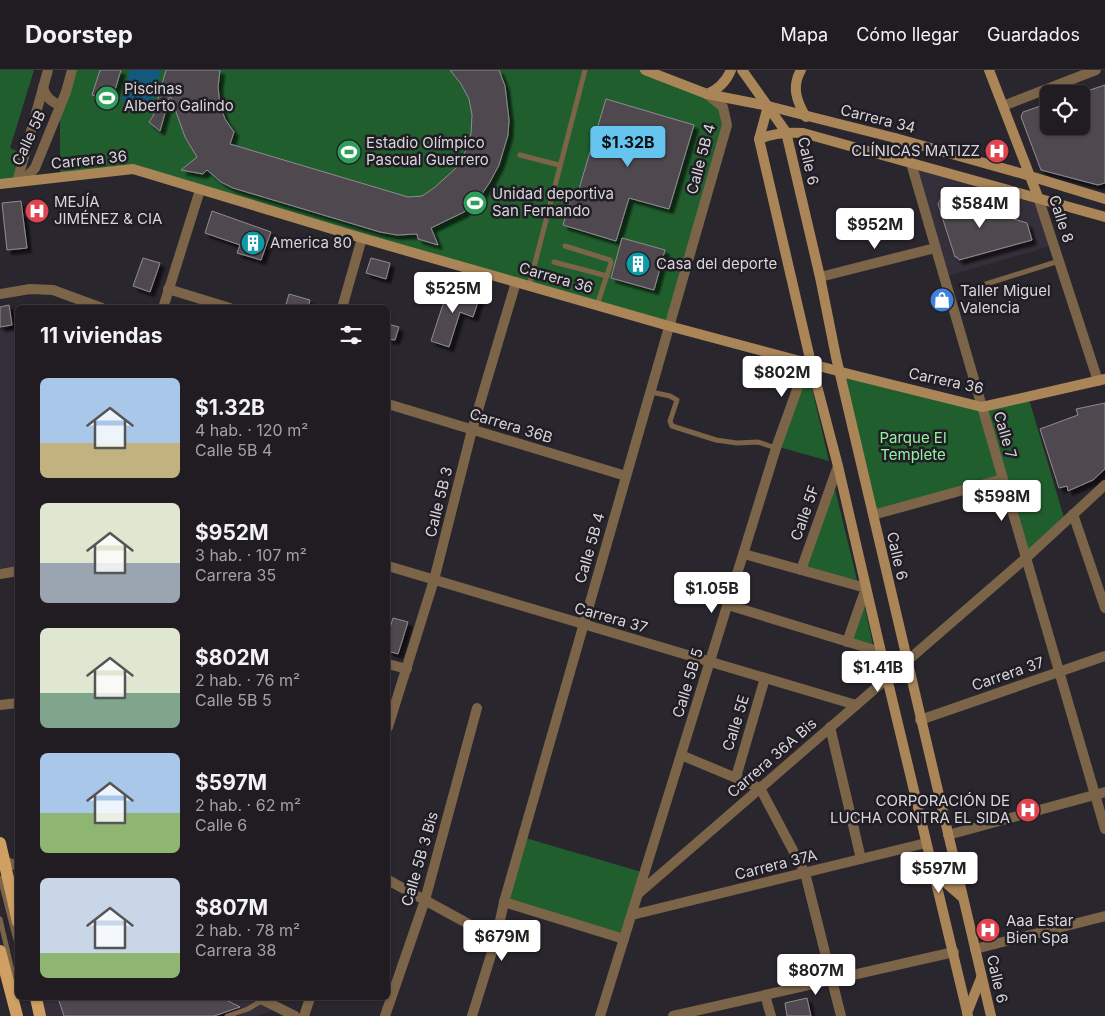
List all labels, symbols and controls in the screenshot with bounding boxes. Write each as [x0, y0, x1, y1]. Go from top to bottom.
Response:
text: Doorstep [25, 20, 133, 49]
text: Mapa [781, 24, 828, 45]
text: Cómo llegar [856, 24, 959, 45]
text: Guardados [987, 24, 1080, 45]
place label: Piscinas Alberto Galindo [124, 79, 234, 115]
sports icon: Piscinas Alberto Galindo [94, 85, 120, 111]
map controls [1040, 85, 1090, 135]
button: locate [1040, 85, 1090, 135]
street label: Carrera 34 [839, 100, 918, 137]
street label: Calle 5B [8, 107, 50, 168]
street label: Calle 5B 4 [682, 121, 719, 196]
pin: $1.32B [587, 126, 669, 168]
text: $1.32B [601, 132, 655, 152]
place label: Estadio Olímpico Pascual Guerrero [366, 133, 489, 169]
street label: Calle 6 [794, 135, 823, 187]
hospital icon: CLÍNICAS MATIZZ [984, 138, 1010, 164]
sports icon: Estadio Olímpico Pascual Guerrero [336, 139, 362, 165]
place label: CLÍNICAS MATIZZ [851, 141, 980, 160]
street label: Carrera 36 [50, 146, 128, 173]
place label: Unidad deportiva San Fernando [492, 184, 614, 220]
pin: $584M [945, 186, 1015, 229]
sports icon: Unidad deportiva San Fernando [462, 190, 488, 216]
place label: MEJÍA JIMÉNEZ & CIA [54, 192, 162, 228]
text: $584M [952, 193, 1008, 213]
street label: Calle 8 [1045, 193, 1078, 245]
hospital icon: MEJÍA JIMÉNEZ & CIA [24, 198, 50, 224]
pin: $952M [840, 208, 910, 250]
text: $952M [847, 214, 903, 234]
building icon: America 80 [240, 230, 266, 256]
place label: America 80 [270, 233, 352, 252]
building icon: Casa del deporte [625, 251, 651, 277]
place label: Casa del deporte [656, 254, 777, 273]
street label: Carrera 36 [517, 258, 595, 297]
pin: $525M [418, 272, 488, 314]
text: $525M [425, 278, 481, 298]
place label: Taller Miguel Valencia [960, 281, 1051, 317]
shop icon: Taller Miguel Valencia [929, 287, 955, 313]
icon: filters [337, 321, 365, 349]
text: 11 viviendas [40, 323, 162, 348]
pin: $802M [747, 356, 817, 398]
text: $802M [754, 362, 810, 382]
street label: Carrera 36 [907, 363, 985, 398]
text: $1.32B [195, 395, 265, 420]
icon: home [80, 398, 140, 458]
street label: Carrera 36B [467, 404, 555, 447]
street label: Calle 7 [990, 409, 1021, 461]
text: 4 hab. · 120 m² [195, 420, 308, 440]
park label: Parque El Templete [879, 428, 947, 464]
text: Calle 5B 4 [195, 440, 272, 460]
street label: Calle 5B 3 [421, 465, 456, 539]
pin: $598M [967, 480, 1037, 522]
street label: Calle 5F [786, 483, 823, 543]
text: $598M [974, 486, 1030, 506]
street label: Calle 5B 4 [570, 510, 609, 585]
text: $952M [195, 520, 269, 545]
icon: home [80, 523, 140, 583]
street label: Calle 6 [883, 530, 912, 582]
text: 3 hab. · 107 m² [195, 545, 307, 565]
text: Carrera 35 [195, 565, 276, 585]
pin: $1.05B [671, 572, 753, 614]
text: $1.05B [685, 578, 739, 598]
street label: Carrera 37 [572, 598, 650, 637]
text: $802M [195, 645, 269, 670]
street label: Calle 5B 5 [668, 646, 707, 720]
icon: home [80, 648, 140, 708]
pin: $1.41B [837, 650, 919, 693]
street label: Carrera 37 [969, 652, 1047, 695]
text: $1.41B [853, 657, 903, 677]
text: 2 hab. · 76 m² [195, 670, 300, 690]
text: Calle 5B 5 [195, 690, 272, 710]
street label: Calle 5E [718, 692, 753, 753]
street label: Carrera 36A Bis [723, 714, 820, 802]
text: $597M [195, 770, 267, 795]
icon: home [80, 773, 140, 833]
place label: CORPORACIÓN DE LUCHA CONTRA EL SIDA [830, 791, 1010, 827]
text: 2 hab. · 62 m² [195, 795, 301, 815]
hospital icon: CORPORACIÓN DE LUCHA CONTRA EL SIDA [1015, 797, 1041, 823]
street label: Calle 5B 3 Bis [397, 809, 442, 908]
text: Calle 6 [195, 815, 247, 835]
street label: Carrera 37A [733, 845, 819, 884]
pin: $597M [904, 852, 974, 894]
text: $597M [912, 858, 967, 878]
text: $807M [195, 895, 268, 920]
icon: home [80, 898, 140, 958]
place label: Aaa Estar Bien Spa [1006, 911, 1074, 947]
hospital icon: Aaa Estar Bien Spa [975, 917, 1001, 943]
text: 2 hab. · 78 m² [195, 920, 300, 940]
pin: $679M [467, 920, 537, 962]
text: $679M [474, 926, 530, 946]
text: Carrera 38 [195, 940, 276, 960]
street label: Calle 6 [983, 953, 1012, 1005]
pin: $807M [781, 954, 851, 996]
text: $807M [788, 960, 844, 980]

